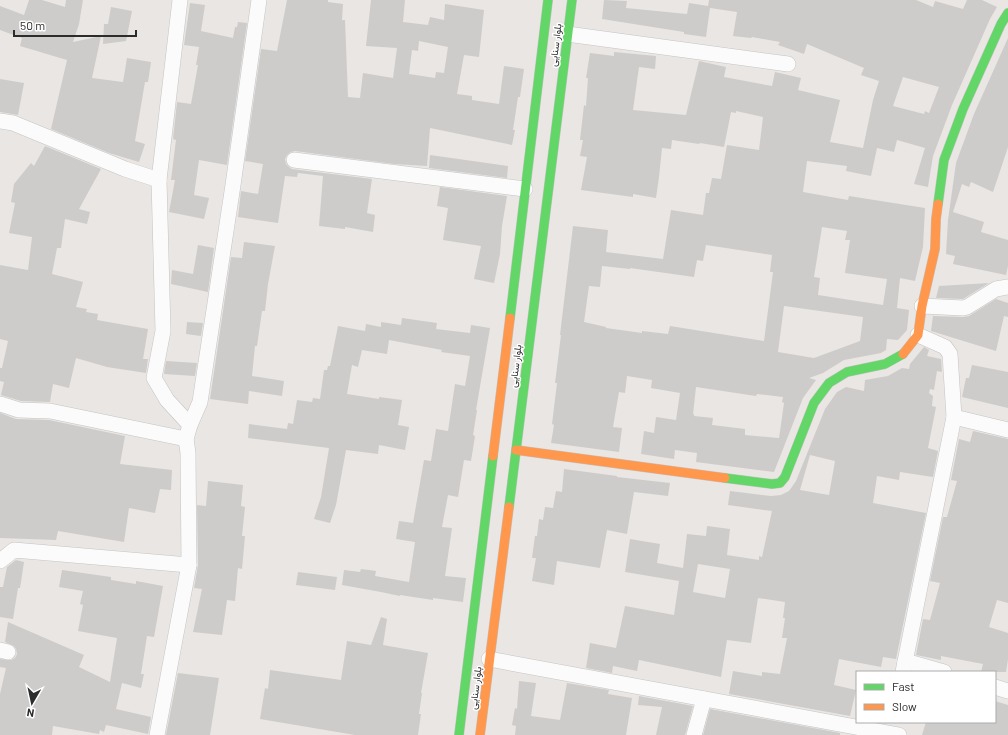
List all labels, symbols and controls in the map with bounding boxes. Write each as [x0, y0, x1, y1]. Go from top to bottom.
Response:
scale bar [14, 12, 136, 38]
text: 50 m [20, 18, 45, 32]
street label: بلوار سنایی [546, 23, 565, 67]
street label: بلوار سنایی [506, 344, 525, 388]
street label: بلوار سنایی [466, 666, 485, 710]
legend [856, 671, 996, 723]
text: Fast [892, 679, 915, 693]
north arrow [12, 683, 52, 723]
text: Slow [892, 699, 917, 713]
text: N [26, 706, 35, 720]

